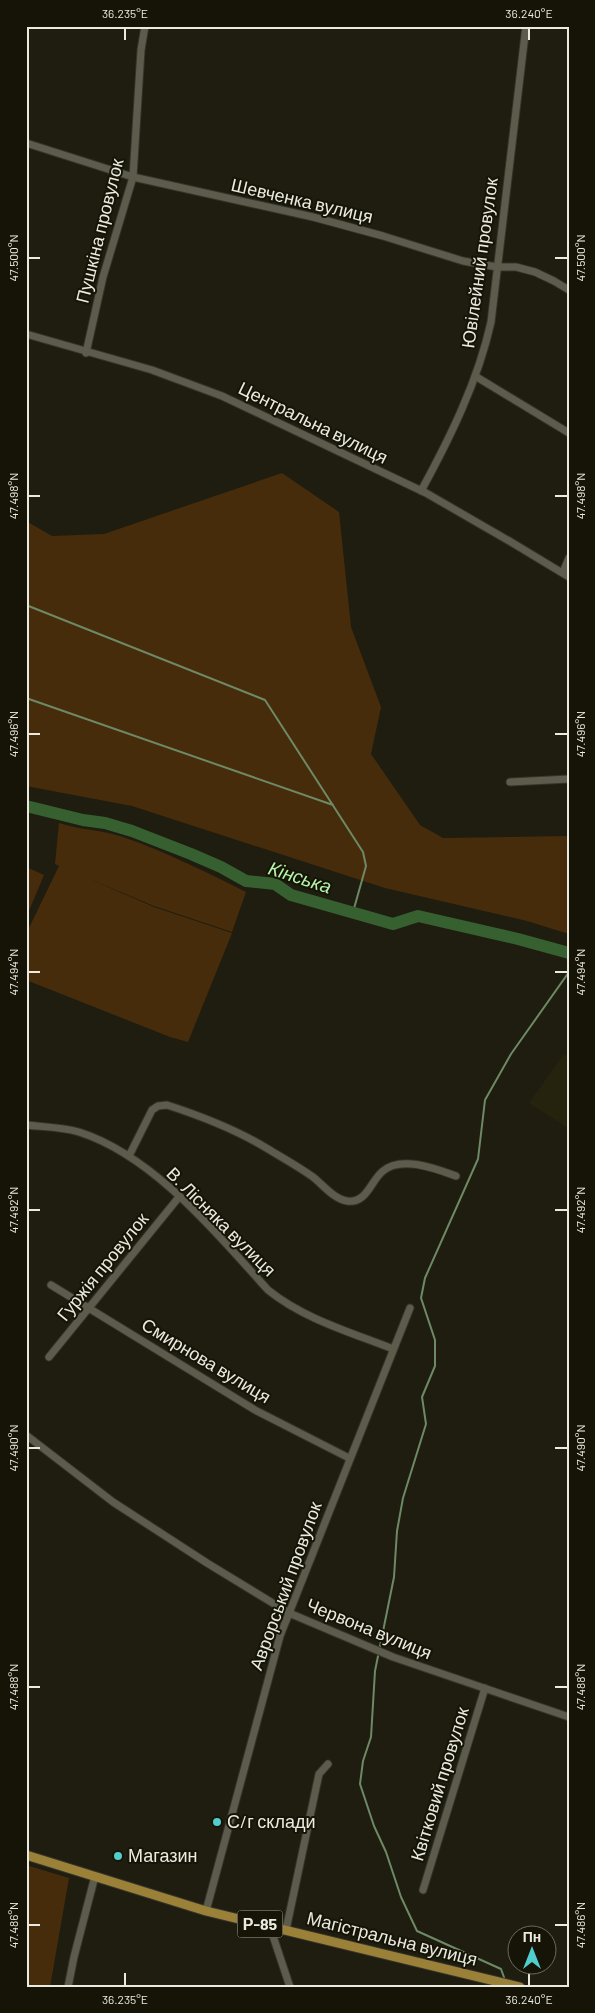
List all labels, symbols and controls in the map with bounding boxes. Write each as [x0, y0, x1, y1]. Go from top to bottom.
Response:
text: 36.235°E [102, 6, 148, 20]
text: 36.240°E [505, 6, 553, 20]
street label: Пушкіна провулок [70, 156, 128, 305]
street label: Шевченка вулиця [229, 173, 375, 227]
street label: Ювілейний провулок [456, 176, 502, 350]
text: 47.500°N [6, 234, 20, 282]
text: 47.500°N [573, 234, 587, 282]
street label: Центральна вулиця [235, 376, 392, 468]
text: 47.498°N [6, 473, 20, 519]
text: 47.498°N [573, 473, 587, 519]
text: 47.496°N [6, 711, 20, 757]
text: 47.496°N [573, 711, 587, 757]
water label: Кінська [266, 856, 335, 897]
text: 47.494°N [6, 949, 20, 995]
text: 47.494°N [573, 949, 587, 995]
street label: В. Лісняка вулиця [163, 1162, 281, 1280]
text: 47.492°N [6, 1187, 20, 1233]
text: 47.492°N [573, 1187, 587, 1233]
street label: Гуржія провулок [52, 1208, 153, 1325]
street label: Смирнова вулиця [138, 1313, 275, 1407]
text: 47.490°N [6, 1424, 20, 1472]
text: 47.490°N [573, 1424, 587, 1472]
street label: Аврорський провулок [244, 1498, 326, 1673]
street label: Червона вулиця [303, 1593, 435, 1663]
text: 47.488°N [6, 1664, 20, 1710]
text: 47.488°N [573, 1664, 587, 1710]
street label: Квітковий провулок [405, 1704, 473, 1863]
place label: С/г склади [227, 1810, 316, 1832]
marker: С/г склади [211, 1816, 223, 1828]
place label: Магазин [128, 1844, 197, 1866]
marker: Магазин [112, 1850, 124, 1862]
text: 47.486°N [6, 1902, 20, 1948]
text: 47.486°N [573, 1902, 587, 1948]
street label: Магістральна вулиця [305, 1906, 480, 1970]
road number: Р-85 [238, 1910, 282, 1938]
north arrow [508, 1926, 558, 1976]
text: Пн [523, 1928, 541, 1945]
text: 36.235°E [102, 1992, 148, 2006]
text: 36.240°E [505, 1992, 553, 2006]

